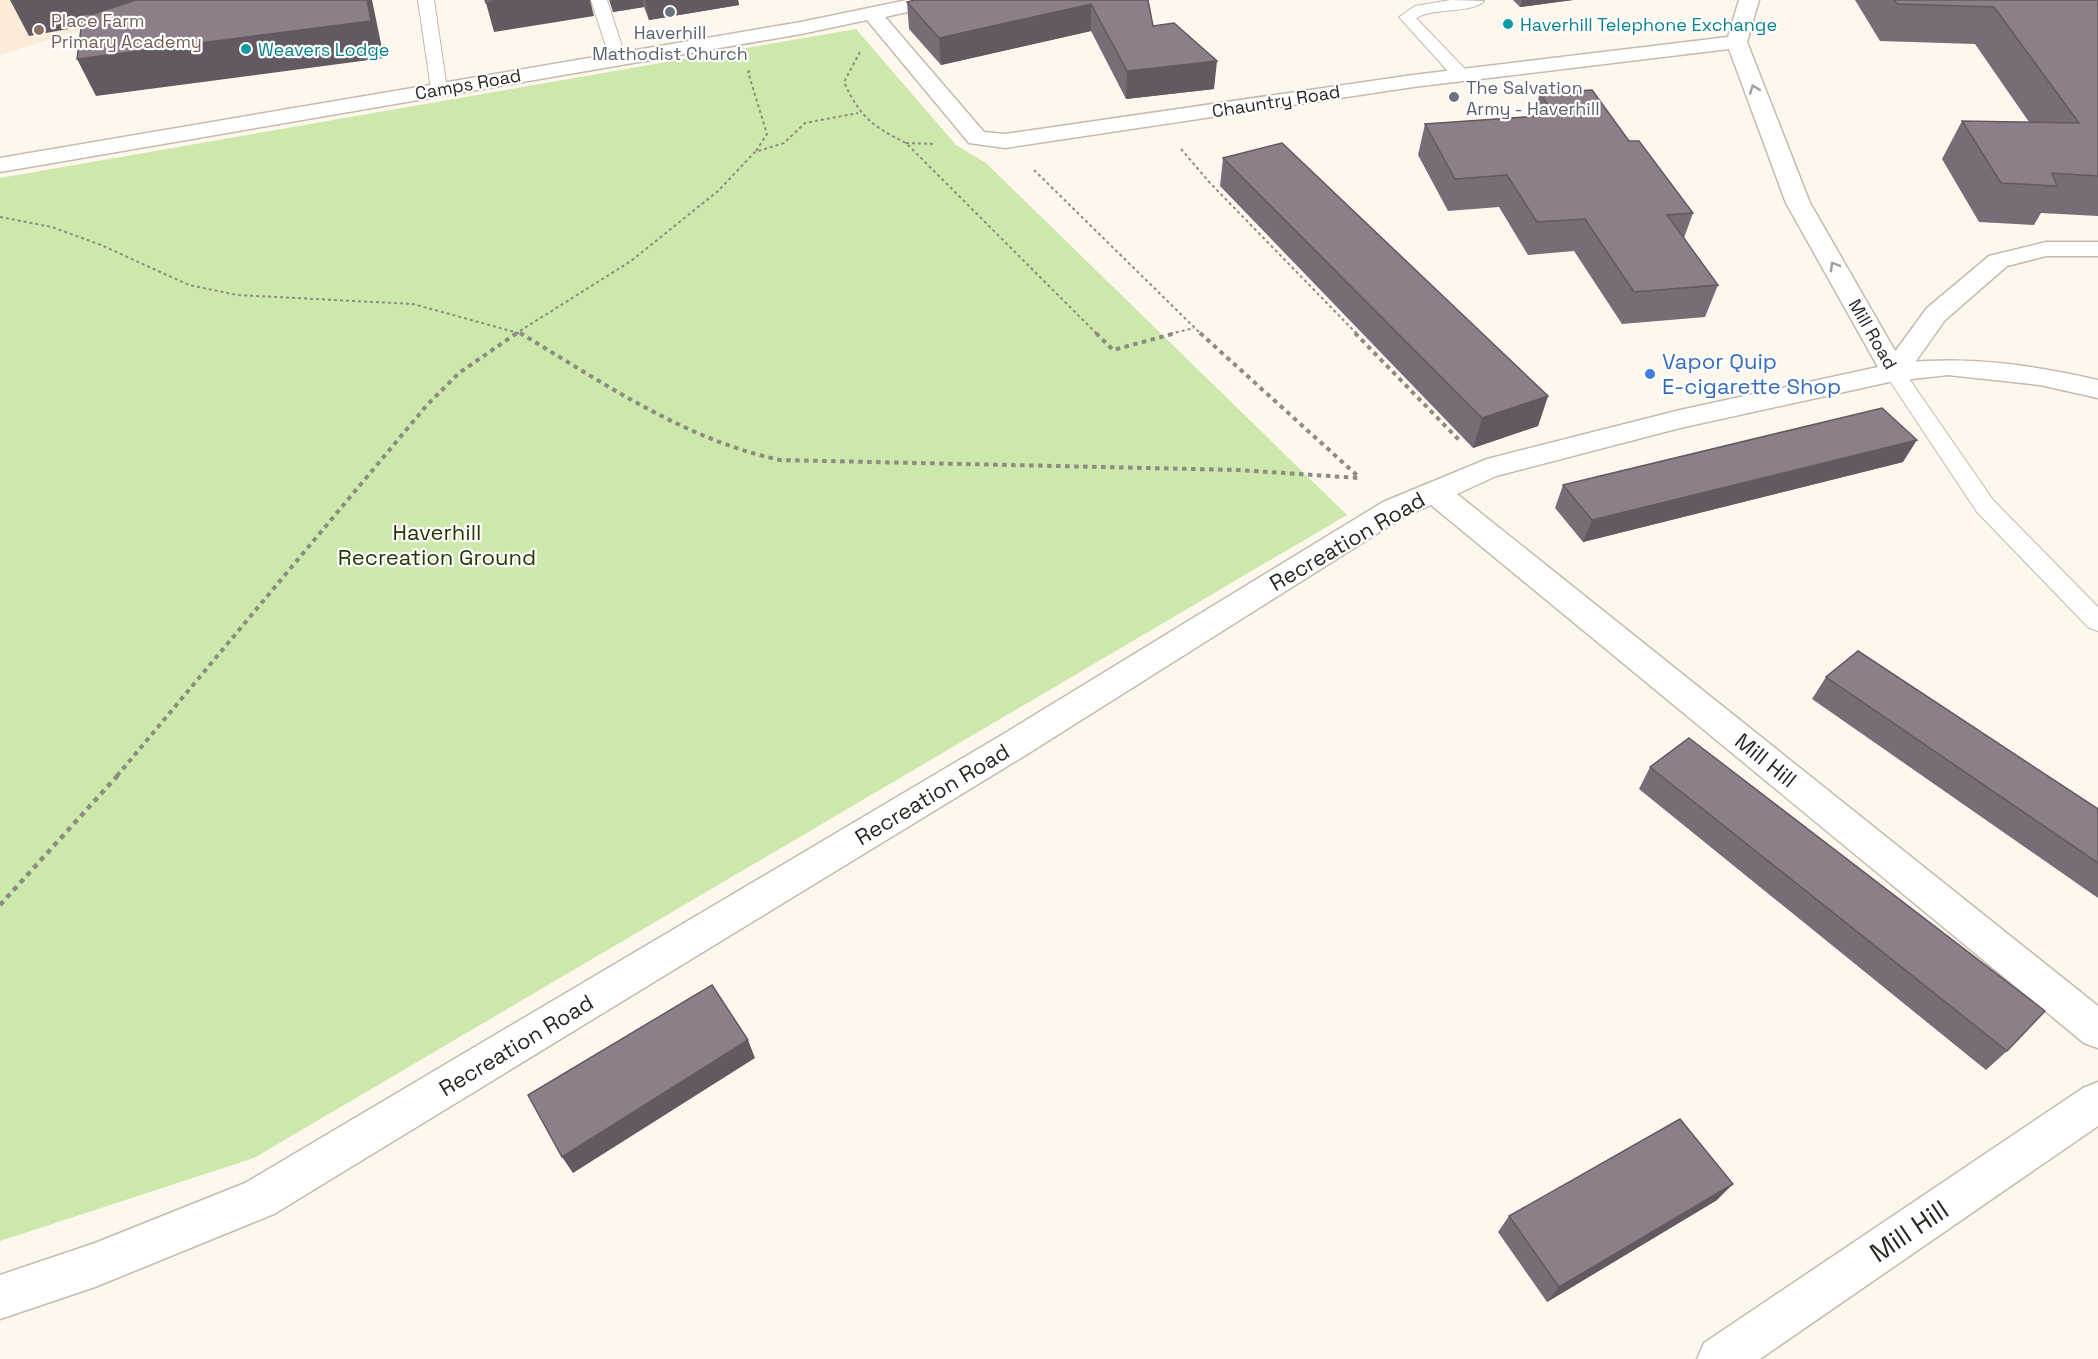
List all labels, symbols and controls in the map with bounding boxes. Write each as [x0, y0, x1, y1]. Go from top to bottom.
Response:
marker: Haverhill Mathodist Church [663, 5, 677, 19]
place label: Place Farm Primary Academy [51, 9, 202, 53]
place label: Haverhill Telephone Exchange [1520, 13, 1777, 36]
marker: Haverhill Telephone Exchange [1501, 17, 1515, 31]
place label: Haverhill Mathodist Church [592, 21, 748, 65]
marker: Place Farm Primary Academy [32, 23, 46, 37]
place label: Weavers Lodge [258, 38, 389, 61]
marker: Weavers Lodge [239, 42, 253, 56]
street label: Camps Road [413, 63, 523, 105]
place label: The Salvation Army - Haverhill [1466, 76, 1600, 120]
street label: Chauntry Road [1210, 80, 1342, 122]
one-way arrow [1749, 84, 1762, 95]
marker: The Salvation Army - Haverhill [1447, 90, 1461, 104]
one-way arrow [1829, 262, 1841, 273]
street label: Mill Road [1844, 295, 1902, 373]
place label: Vapor Quip E-cigarette Shop [1662, 347, 1841, 400]
marker: Vapor Quip E-cigarette Shop [1643, 367, 1657, 381]
street label: Recreation Road [1264, 485, 1430, 597]
park label: Haverhill Recreation Ground [338, 518, 536, 571]
street label: Mill Hill [1729, 727, 1803, 793]
street label: Recreation Road [850, 737, 1014, 851]
street label: Recreation Road [434, 988, 598, 1102]
street label: Mill Hill [1863, 1192, 1955, 1270]

